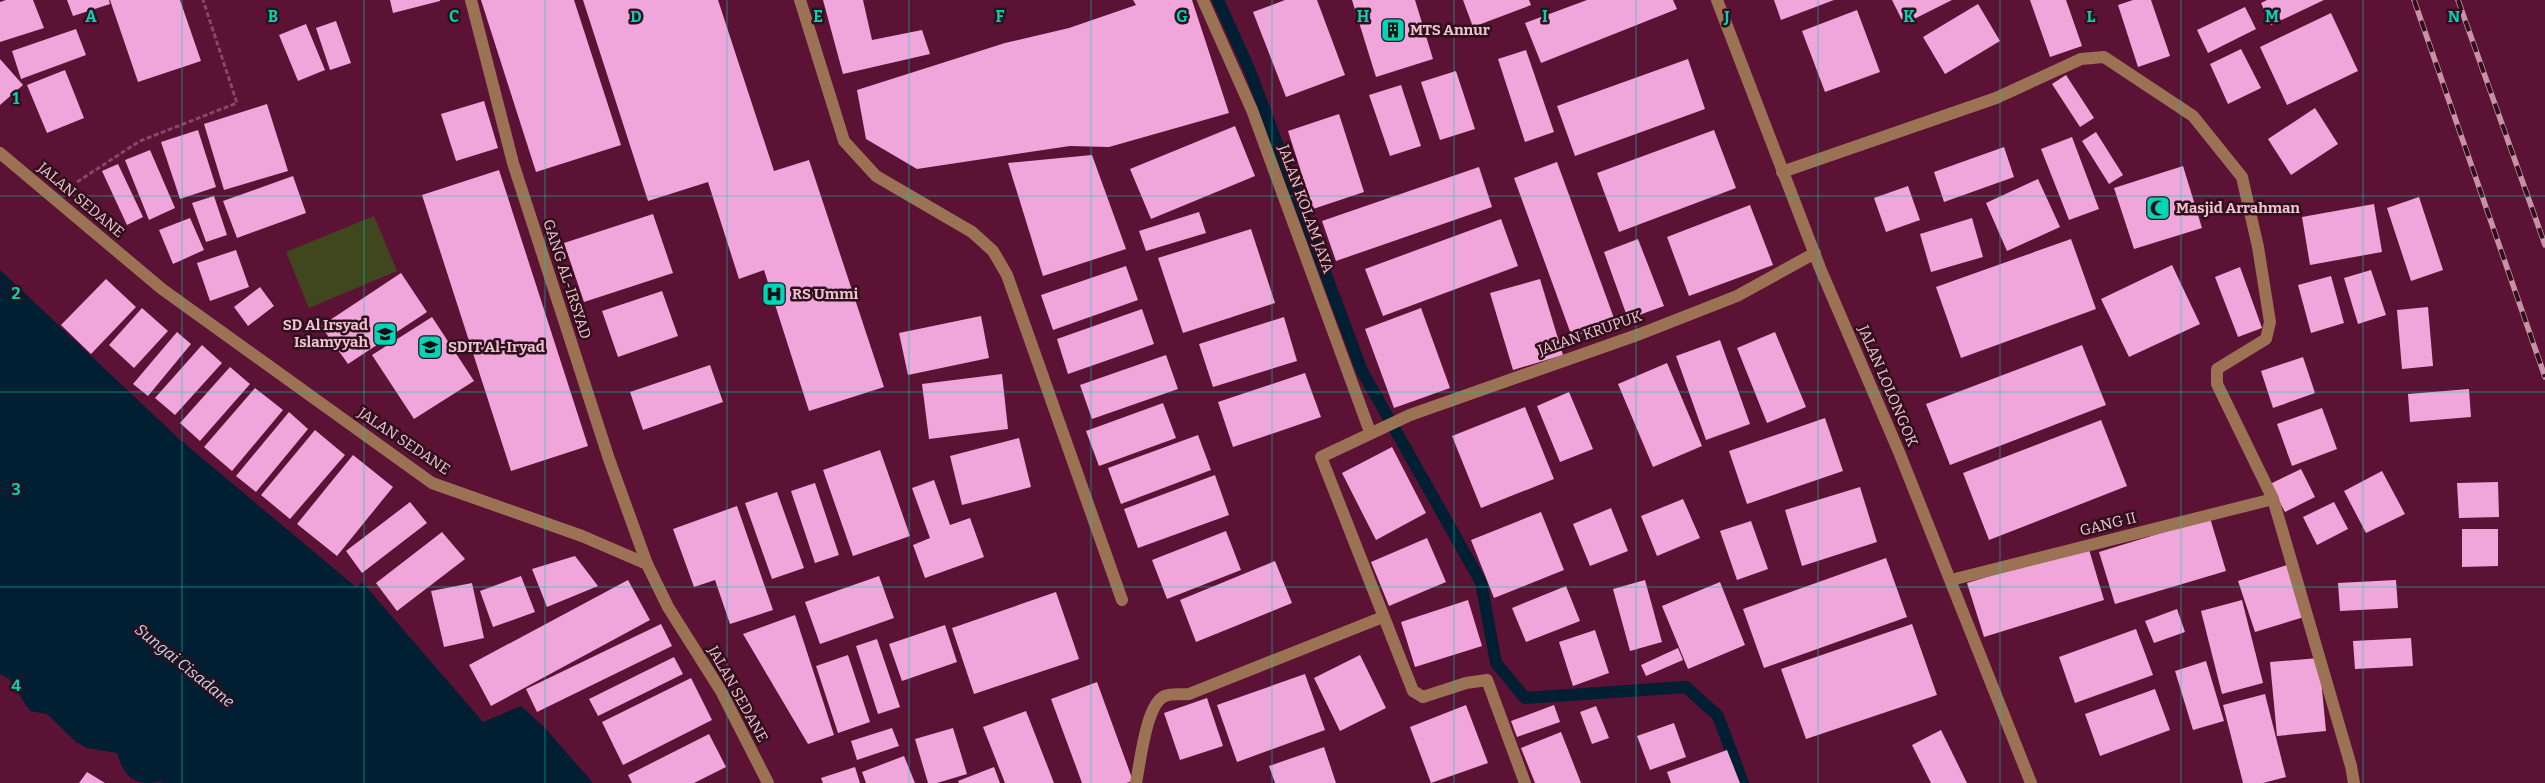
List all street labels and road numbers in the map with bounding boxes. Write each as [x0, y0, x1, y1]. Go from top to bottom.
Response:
street label: JALAN KOLAM JAYA [1274, 141, 1338, 276]
street label: JALAN SEDANE [33, 158, 128, 241]
street label: GANG AL-IRSYAD [539, 217, 595, 341]
street label: JALAN KRUPUK [1535, 307, 1645, 360]
street label: JALAN LOLONGOK [1854, 322, 1922, 450]
street label: JALAN SEDANE [354, 403, 454, 478]
street label: GANG II [2078, 508, 2138, 540]
street label: JALAN SEDANE [704, 642, 772, 745]

